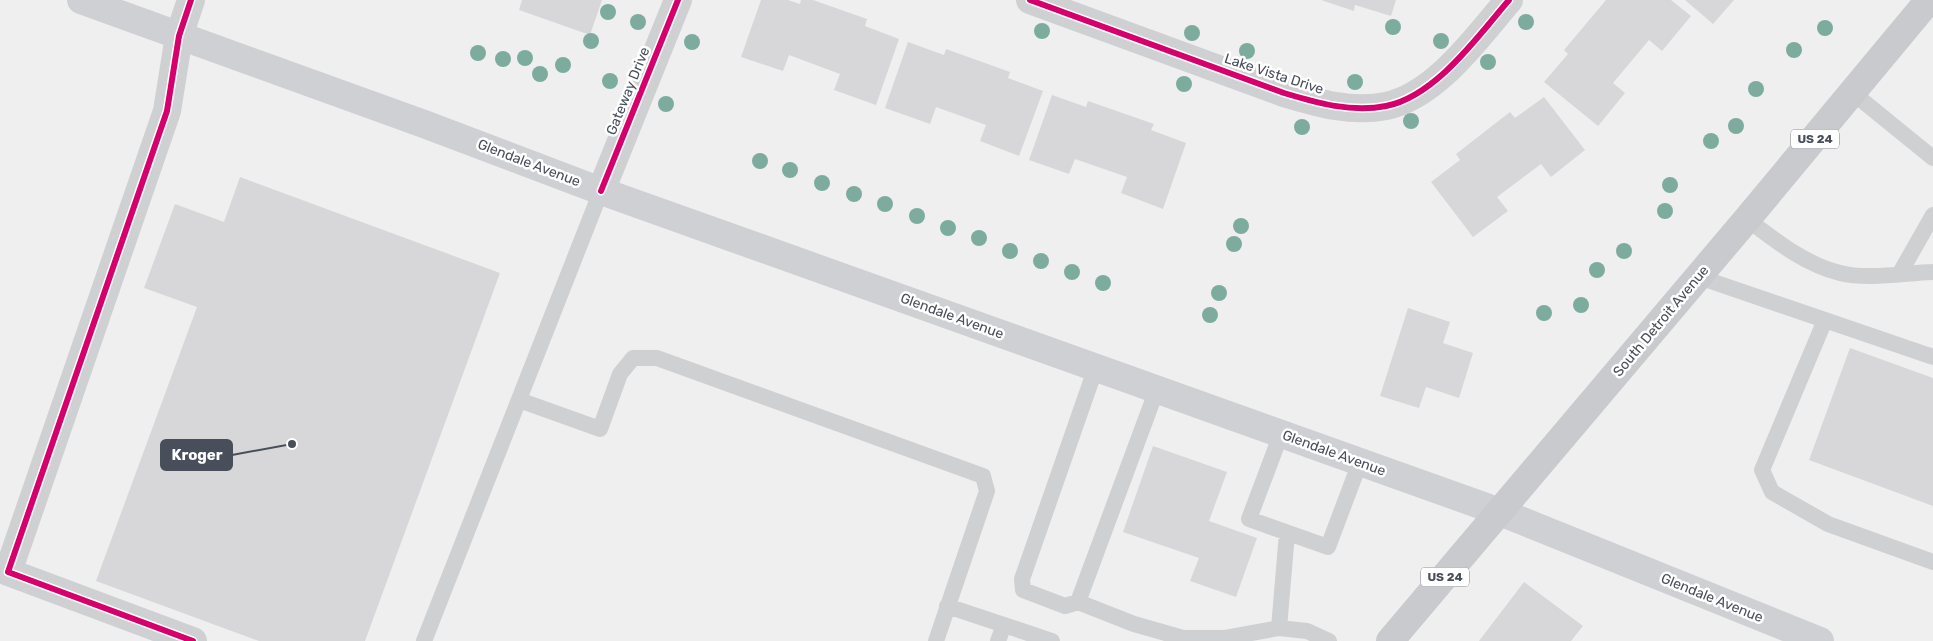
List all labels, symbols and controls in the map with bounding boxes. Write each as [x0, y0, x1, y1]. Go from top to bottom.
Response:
street label: Gateway Drive [603, 44, 653, 137]
street label: Lake Vista Drive [1222, 50, 1326, 98]
road number: US 24 [1791, 130, 1839, 148]
street label: Glendale Avenue [475, 136, 583, 190]
street label: South Detroit Avenue [1610, 262, 1713, 380]
street label: Glendale Avenue [898, 289, 1006, 343]
street label: Glendale Avenue [1280, 426, 1388, 480]
callout: Kroger [161, 440, 232, 470]
text: Kroger [171, 446, 223, 464]
road number: US 24 [1421, 568, 1469, 586]
street label: Glendale Avenue [1658, 570, 1766, 626]

